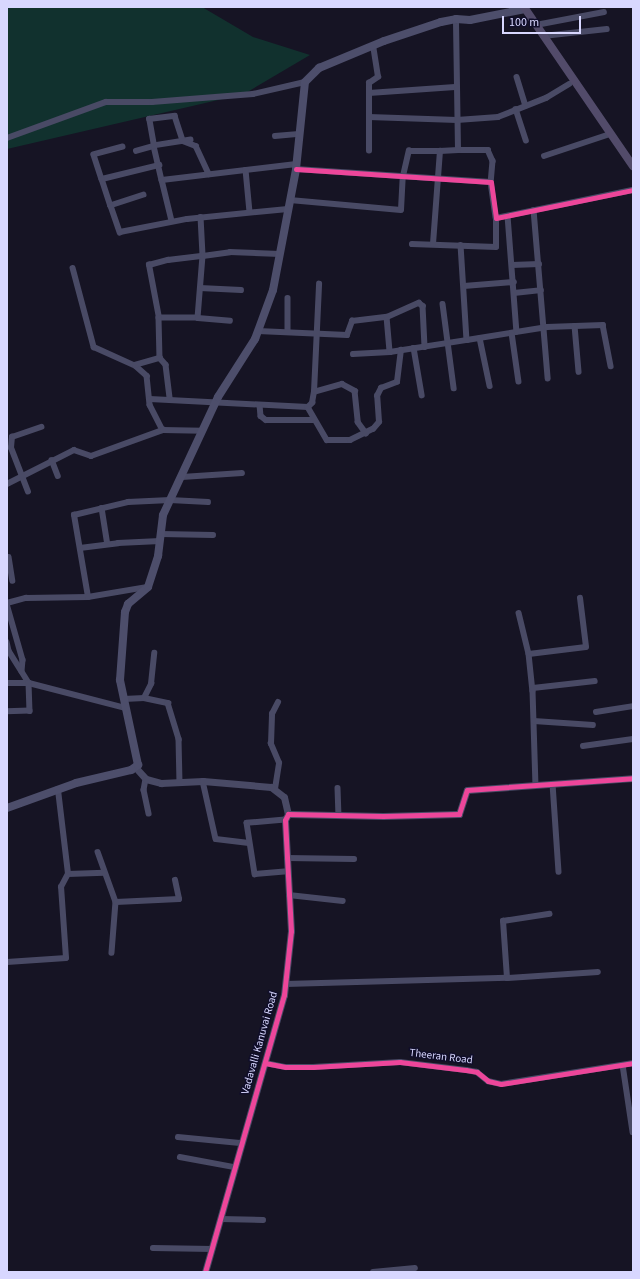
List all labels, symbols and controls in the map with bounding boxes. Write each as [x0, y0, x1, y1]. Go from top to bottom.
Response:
scale bar [504, 8, 583, 34]
text: 100 m [509, 14, 539, 31]
street label: Vadavalli Kanuvai Road [239, 990, 281, 1096]
street label: Theeran Road [409, 1047, 473, 1067]

